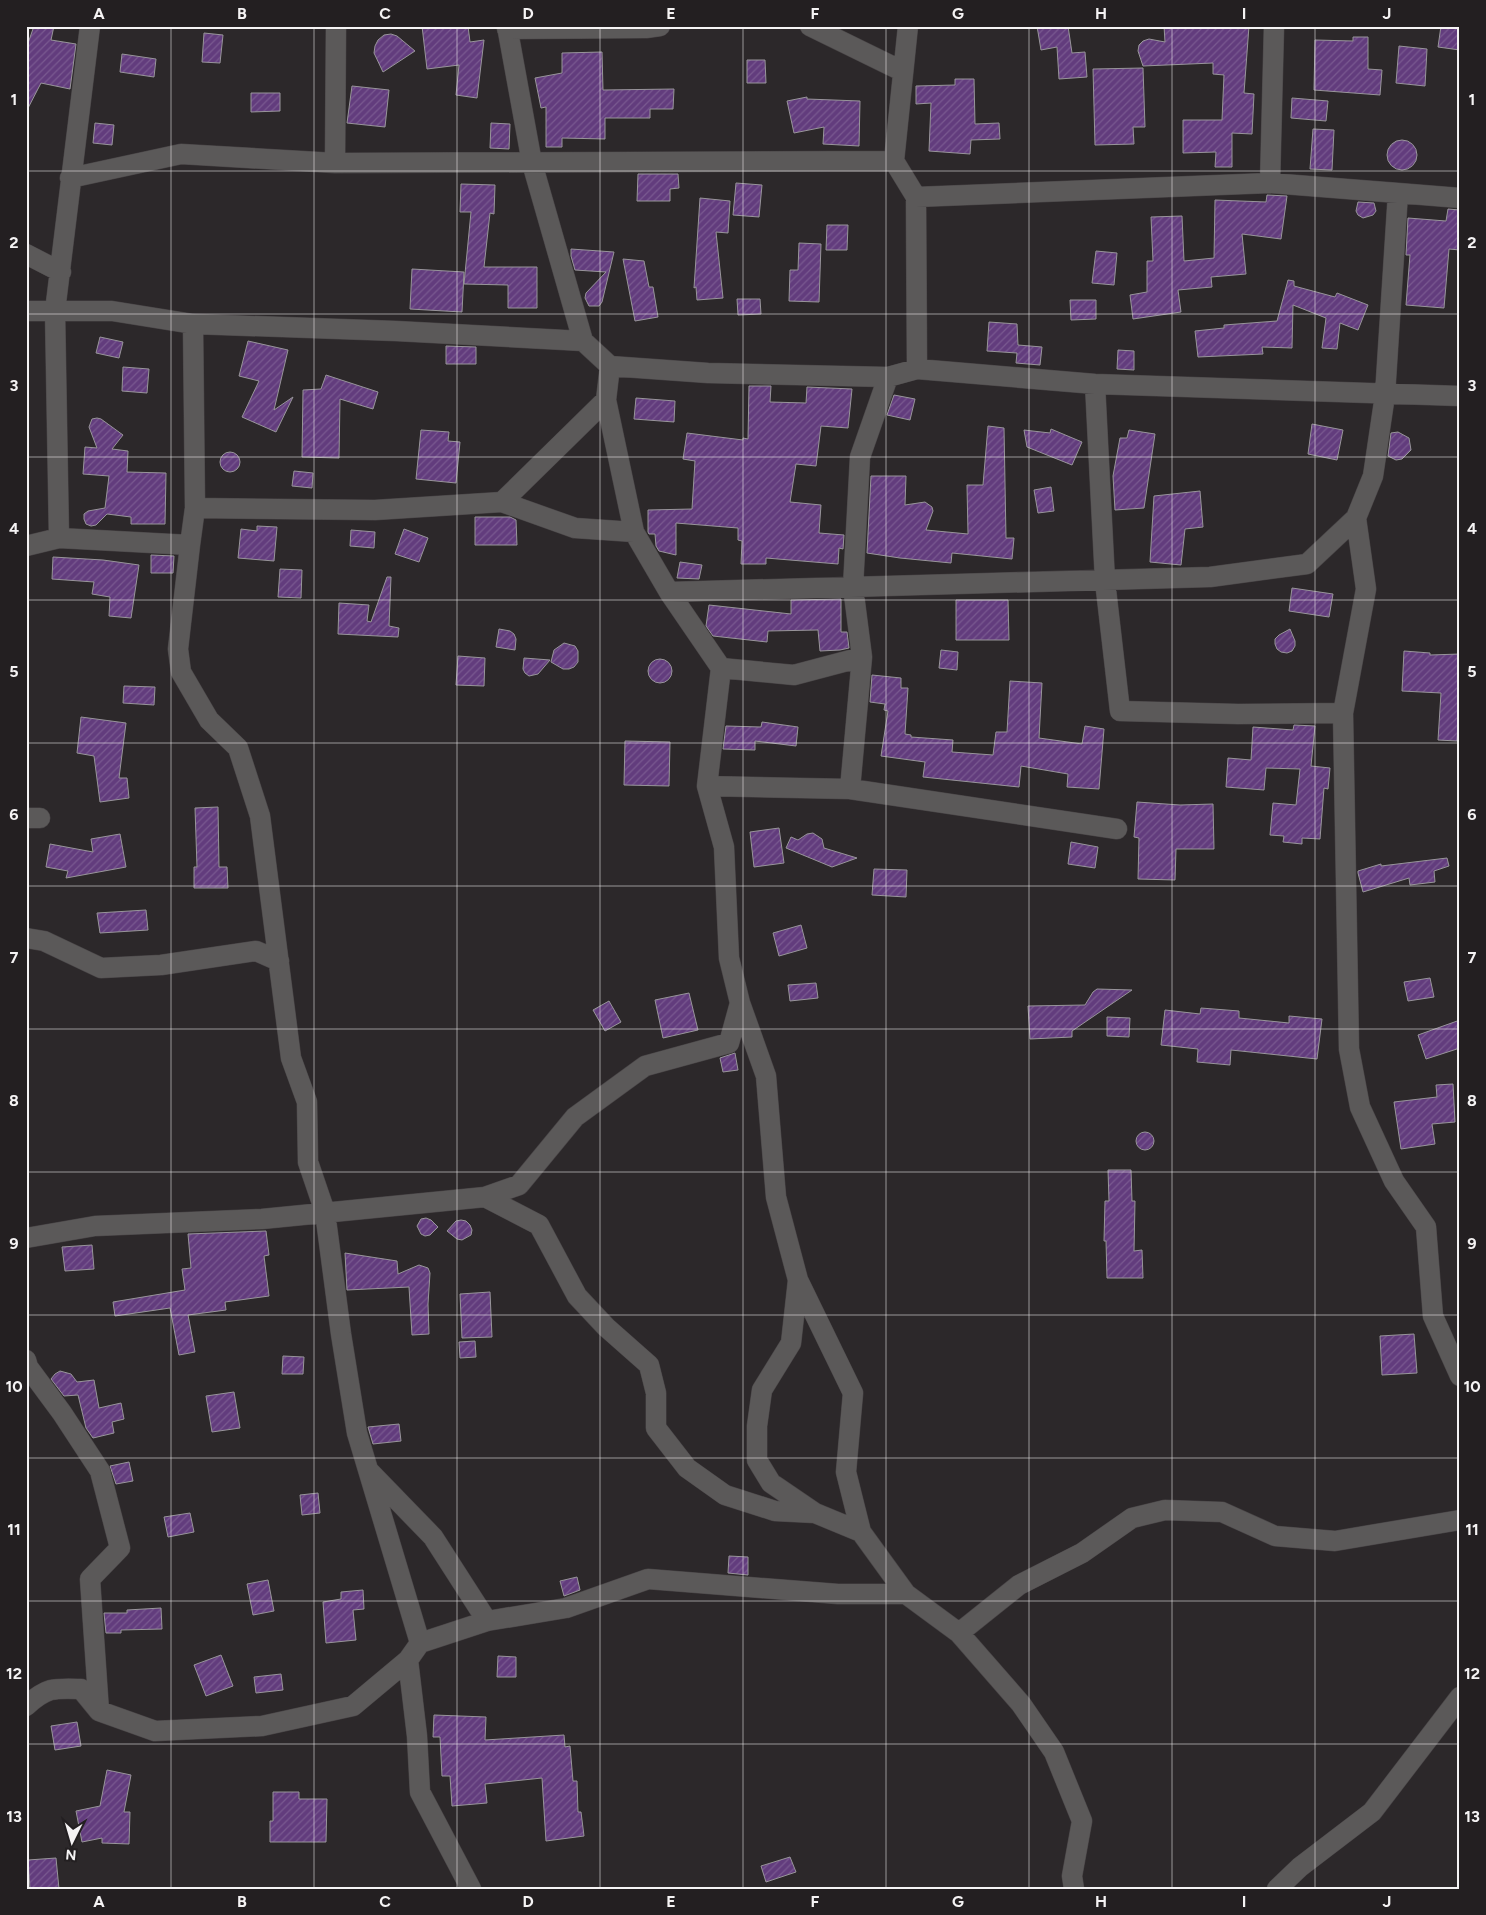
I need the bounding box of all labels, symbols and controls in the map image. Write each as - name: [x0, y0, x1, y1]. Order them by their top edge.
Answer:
- text: A: [93, 4, 105, 23]
- text: B: [237, 4, 247, 23]
- text: C: [379, 4, 391, 23]
- text: D: [522, 4, 534, 23]
- text: E: [666, 4, 676, 23]
- text: F: [811, 4, 820, 23]
- text: G: [952, 4, 964, 23]
- text: H: [1095, 4, 1107, 23]
- text: I: [1242, 4, 1246, 23]
- text: J: [1383, 4, 1391, 23]
- text: 1: [11, 90, 17, 109]
- text: 1: [1469, 90, 1475, 109]
- text: 2: [9, 233, 19, 252]
- text: 2: [1467, 233, 1477, 252]
- text: 3: [10, 376, 19, 395]
- text: 3: [1468, 376, 1477, 395]
- text: 4: [9, 519, 19, 538]
- text: 4: [1467, 519, 1477, 538]
- text: 5: [9, 662, 19, 681]
- text: 5: [1467, 662, 1477, 681]
- text: 6: [9, 805, 19, 824]
- text: 6: [1467, 805, 1477, 824]
- text: 7: [10, 948, 19, 967]
- text: 7: [1468, 948, 1477, 967]
- text: 8: [9, 1091, 19, 1110]
- text: 8: [1467, 1091, 1477, 1110]
- text: 9: [9, 1234, 19, 1253]
- text: 9: [1467, 1234, 1477, 1253]
- text: 10: [5, 1377, 23, 1396]
- text: 10: [1463, 1377, 1481, 1396]
- text: 11: [7, 1520, 21, 1539]
- text: 11: [1465, 1520, 1479, 1539]
- text: 12: [6, 1664, 22, 1683]
- text: 12: [1464, 1664, 1480, 1683]
- text: 13: [6, 1807, 22, 1826]
- text: 13: [1464, 1807, 1480, 1826]
- north arrow: [48, 1818, 98, 1868]
- text: N: [65, 1846, 77, 1863]
- text: A: [93, 1892, 105, 1911]
- text: B: [237, 1892, 247, 1911]
- text: C: [379, 1892, 391, 1911]
- text: D: [522, 1892, 534, 1911]
- text: E: [666, 1892, 676, 1911]
- text: F: [811, 1892, 820, 1911]
- text: G: [952, 1892, 964, 1911]
- text: H: [1095, 1892, 1107, 1911]
- text: I: [1242, 1892, 1246, 1911]
- text: J: [1383, 1892, 1391, 1911]

